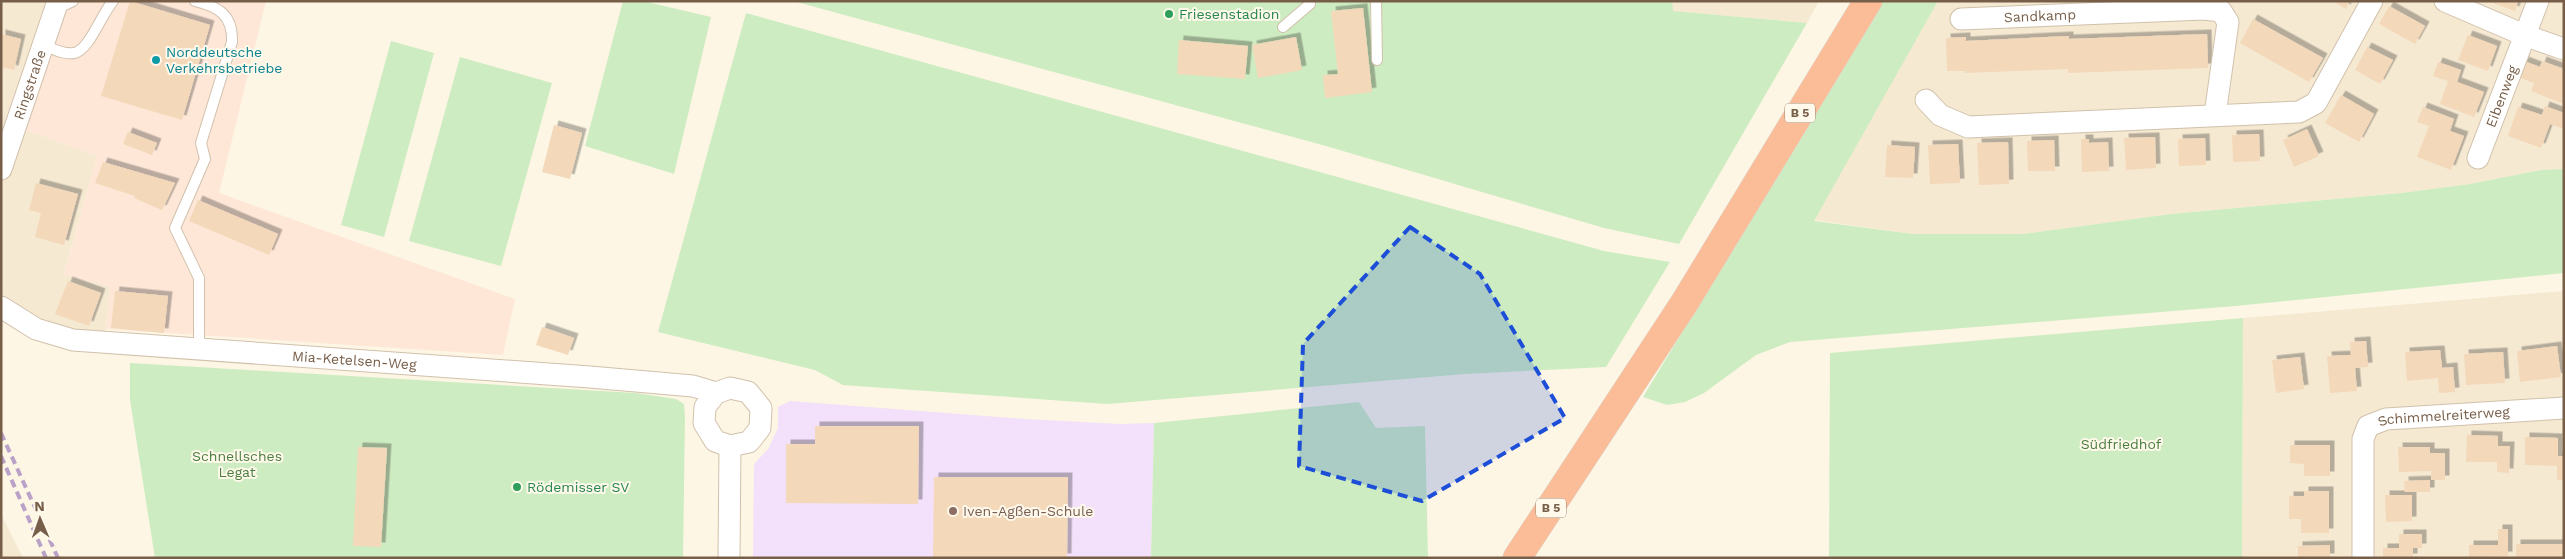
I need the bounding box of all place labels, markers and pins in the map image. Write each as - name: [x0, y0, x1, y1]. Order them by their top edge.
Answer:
- place label: Friesenstadion: [1179, 6, 1279, 22]
- marker: Friesenstadion: [1163, 8, 1175, 20]
- place label: Norddeutsche Verkehrsbetriebe: [166, 44, 282, 76]
- marker: Norddeutsche Verkehrsbetriebe: [150, 54, 162, 66]
- place label: Rödemisser SV: [527, 479, 629, 495]
- marker: Rödemisser SV: [511, 481, 523, 493]
- place label: Iven-Agßen-Schule: [963, 503, 1093, 519]
- marker: Iven-Agßen-Schule: [947, 505, 959, 517]

